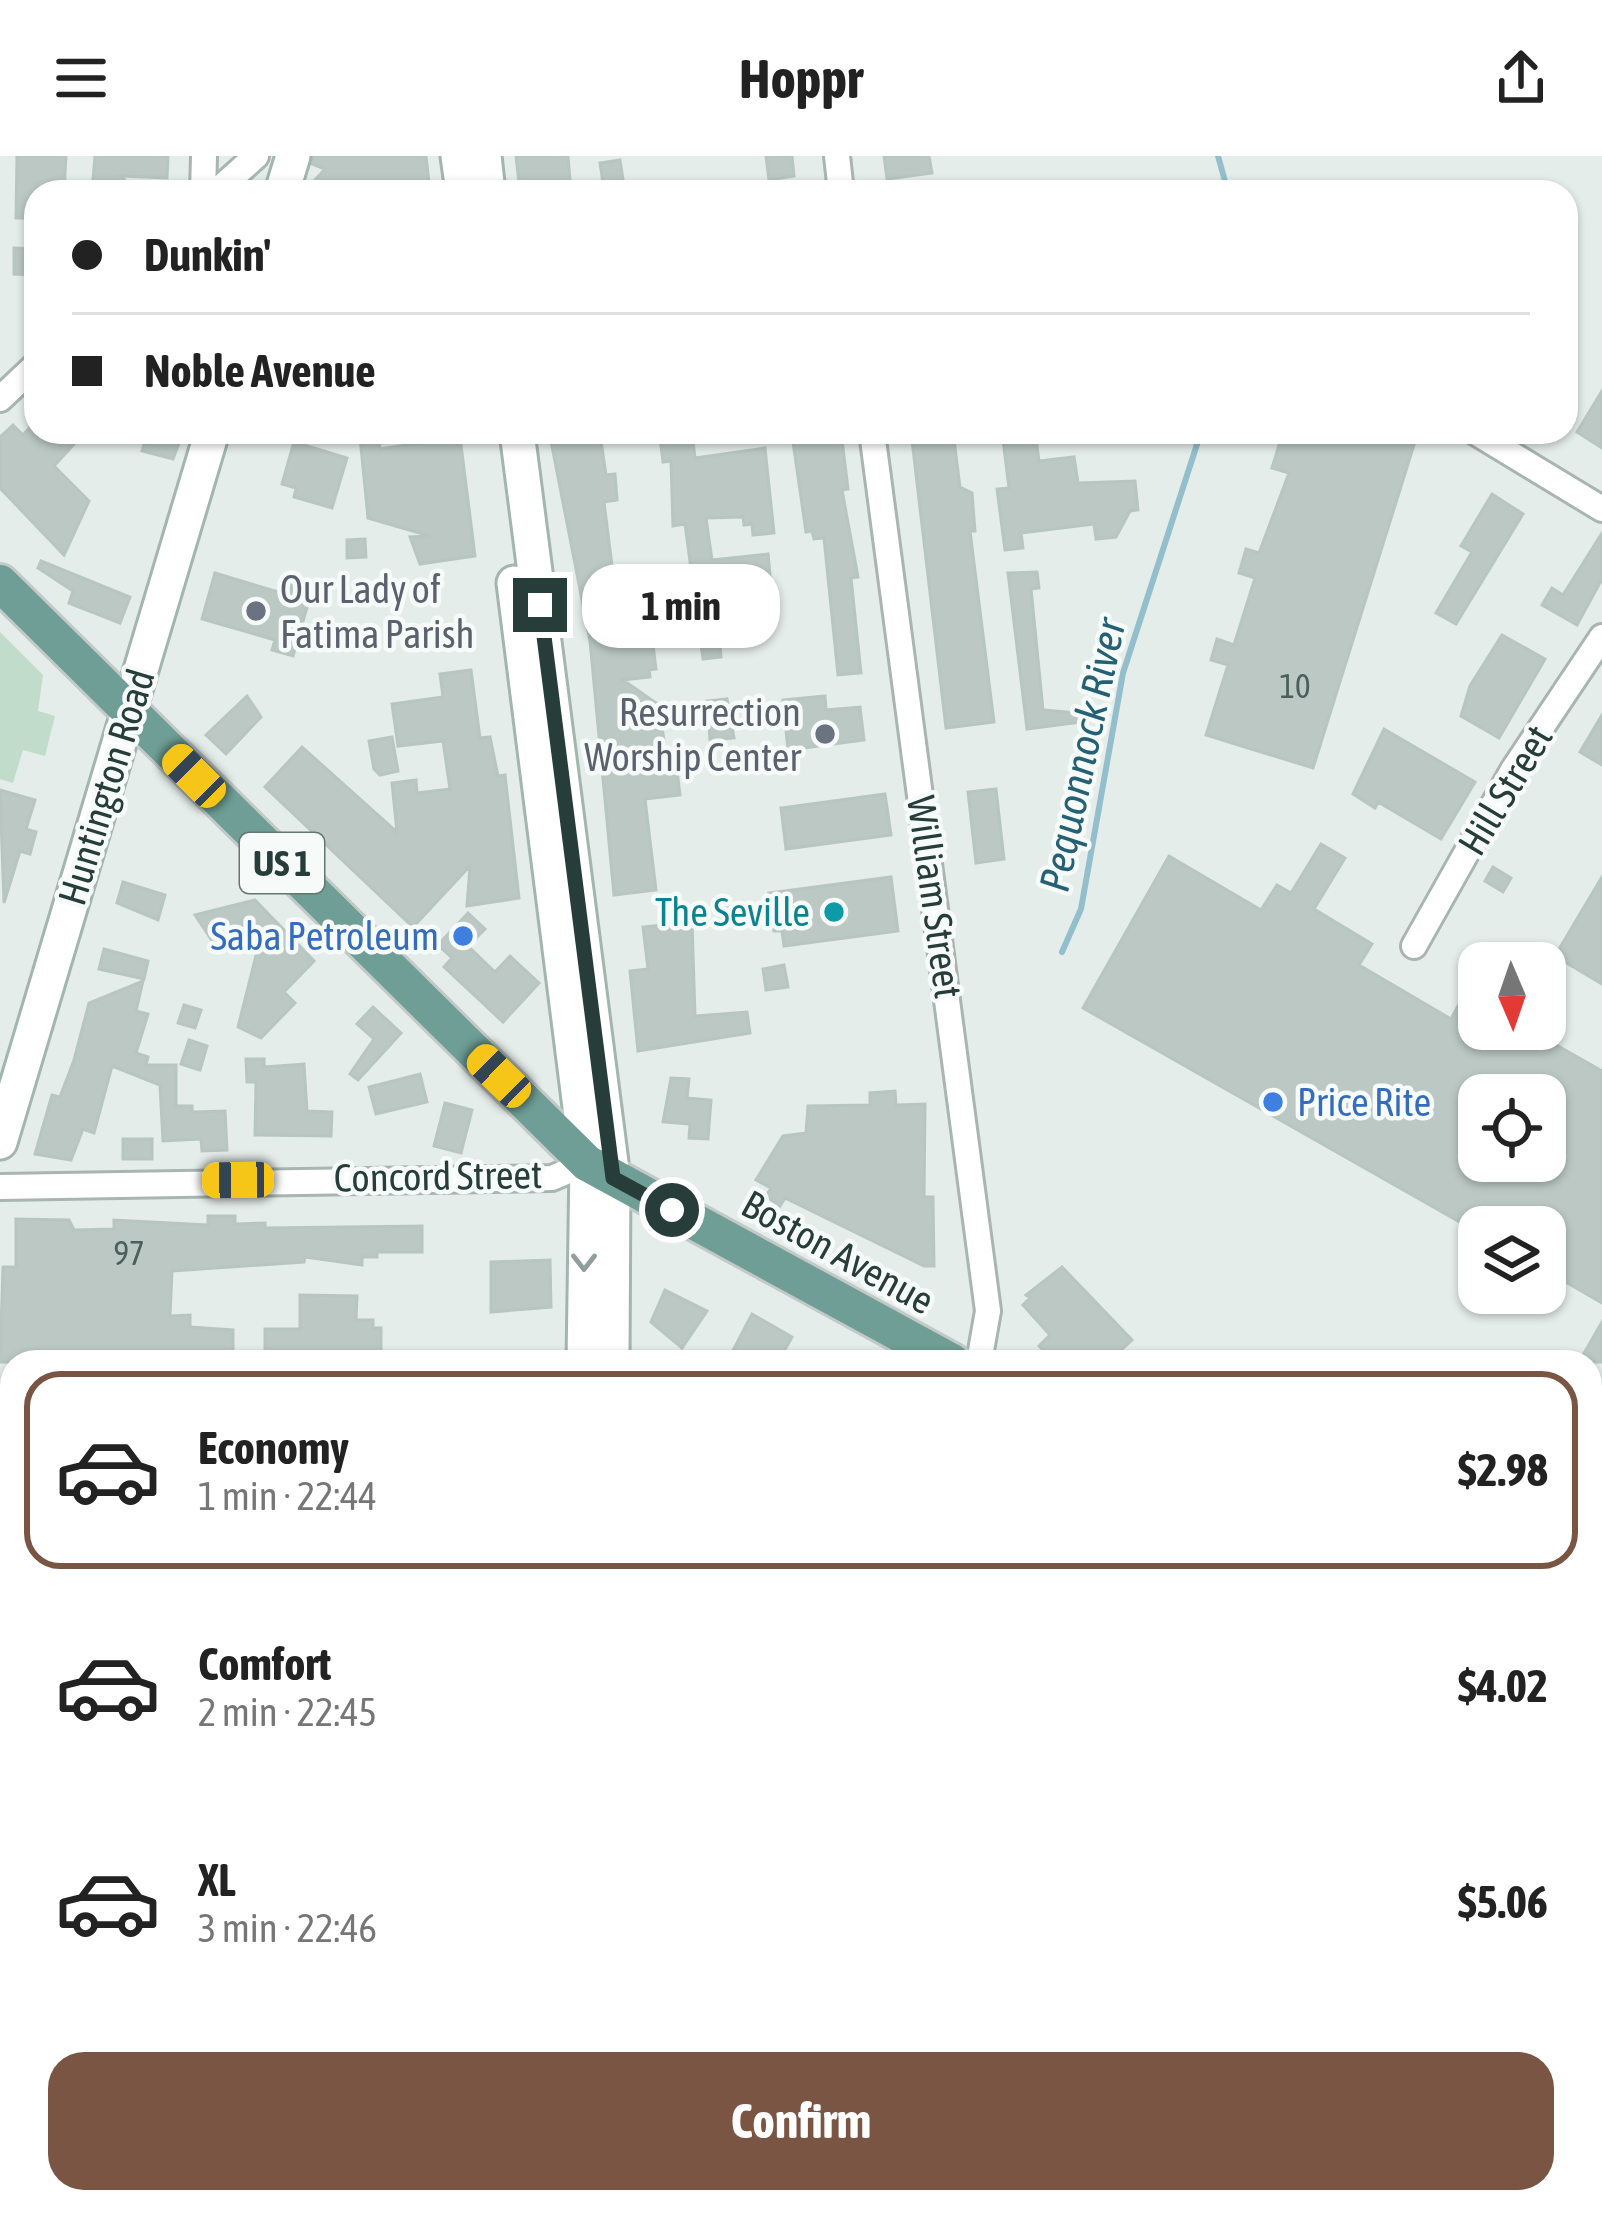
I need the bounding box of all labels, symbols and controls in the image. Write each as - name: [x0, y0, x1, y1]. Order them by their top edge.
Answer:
- icon: menu: [48, 45, 114, 111]
- icon: share: [1488, 45, 1554, 111]
- text: Hoppr: [739, 48, 863, 109]
- text: Dunkin': [144, 229, 271, 281]
- text: Noble Avenue: [144, 345, 376, 397]
- callout: 1 min: [582, 563, 780, 647]
- place label: Our Lady of Fatima Parish: [280, 567, 474, 656]
- route end: [513, 578, 567, 632]
- text: 1 min: [641, 584, 721, 628]
- marker: Our Lady of Fatima Parish: [243, 598, 269, 624]
- water label: Pequonnock River: [1030, 613, 1135, 896]
- street label: Huntington Road: [49, 664, 163, 910]
- house number: 10: [1279, 667, 1311, 705]
- place label: Resurrection Worship Center: [584, 690, 801, 779]
- street label: Hill Street: [1449, 717, 1561, 863]
- marker: Resurrection Worship Center: [812, 721, 838, 747]
- car: [156, 738, 232, 814]
- street label: William Street: [899, 793, 971, 1001]
- road number: US 1: [240, 833, 324, 893]
- place label: The Seville: [655, 890, 810, 934]
- marker: The Seville: [821, 899, 847, 925]
- place label: Saba Petroleum: [210, 914, 439, 958]
- marker: Saba Petroleum: [450, 923, 476, 949]
- north arrow: [1458, 942, 1566, 1050]
- map controls: [1458, 942, 1566, 1314]
- car: [461, 1038, 537, 1114]
- button: locate: [1458, 1074, 1566, 1182]
- place label: Price Rite: [1297, 1080, 1431, 1124]
- marker: Price Rite: [1260, 1089, 1286, 1115]
- street label: Concord Street: [333, 1152, 543, 1200]
- car: [202, 1161, 274, 1199]
- street label: Boston Avenue: [735, 1181, 941, 1323]
- route start: [645, 1183, 699, 1237]
- button: layers: [1458, 1206, 1566, 1314]
- house number: 97: [113, 1234, 145, 1272]
- one-way arrow: [570, 1253, 596, 1272]
- icon: car: [54, 1416, 162, 1524]
- text: Economy: [198, 1422, 349, 1474]
- text: $2.98: [1458, 1444, 1548, 1496]
- text: 1 min · 22:44: [198, 1474, 377, 1518]
- icon: car: [54, 1632, 162, 1740]
- text: Comfort: [198, 1638, 331, 1690]
- text: $4.02: [1458, 1660, 1548, 1712]
- text: 2 min · 22:45: [198, 1690, 377, 1734]
- icon: car: [54, 1848, 162, 1956]
- text: XL: [198, 1854, 236, 1906]
- text: $5.06: [1458, 1876, 1548, 1928]
- text: 3 min · 22:46: [198, 1906, 377, 1950]
- button: Confirm: [48, 2052, 1554, 2190]

